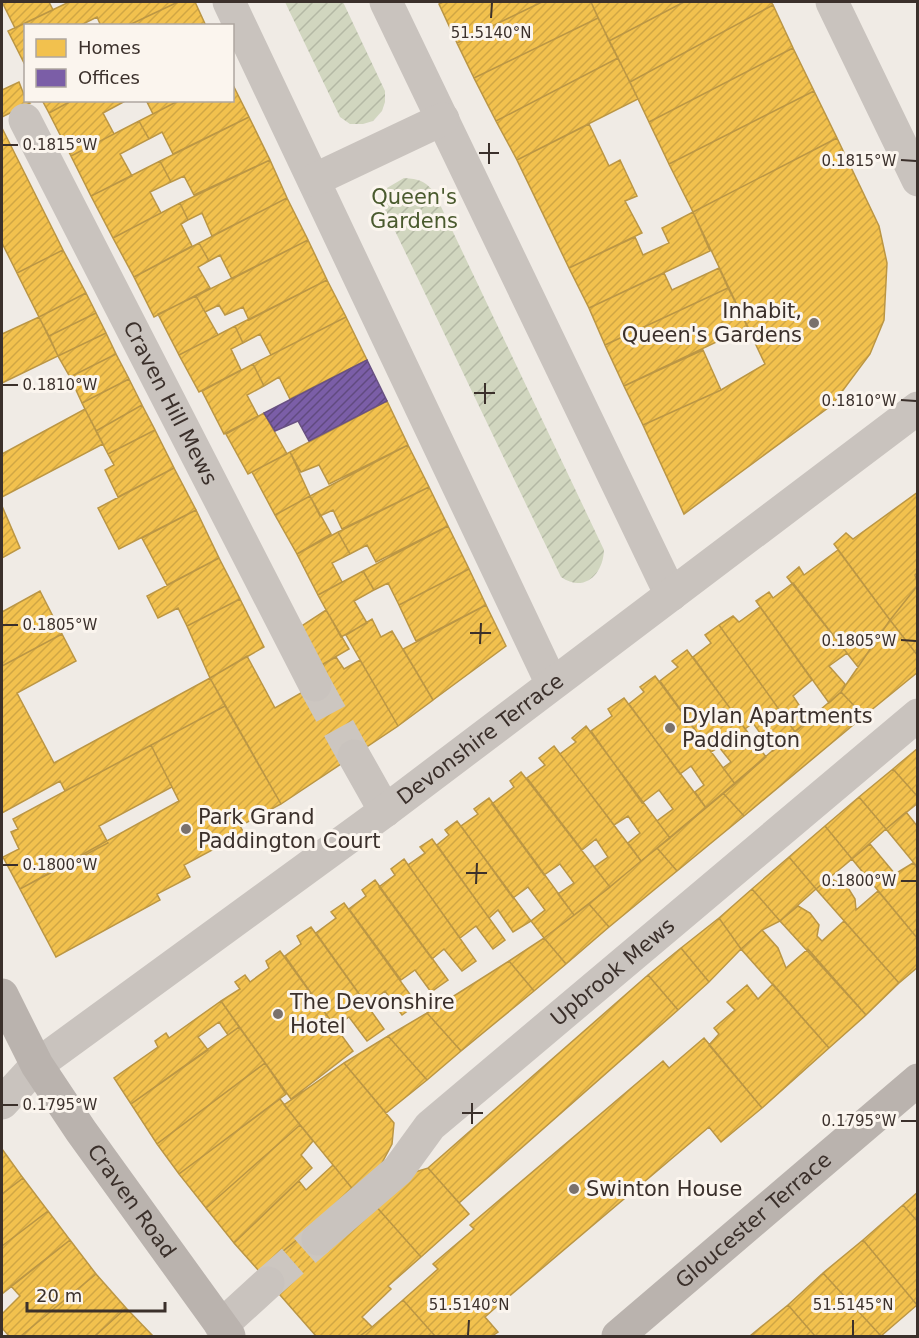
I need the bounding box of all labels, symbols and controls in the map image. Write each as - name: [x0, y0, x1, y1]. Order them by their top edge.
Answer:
- legend: [24, 24, 234, 102]
- text: 51.5140°N: [451, 24, 531, 42]
- text: Homes: [78, 37, 141, 58]
- text: Offices: [78, 67, 140, 88]
- text: 0.1815°W: [23, 136, 98, 154]
- text: 0.1815°W: [822, 152, 897, 170]
- park label: Queen's Gardens: [370, 185, 458, 233]
- place label: Inhabit, Queen's Gardens: [622, 299, 802, 347]
- marker: Inhabit, Queen's Gardens: [807, 316, 821, 330]
- street label: Craven Hill Mews: [118, 317, 222, 489]
- text: 0.1810°W: [23, 376, 98, 394]
- text: 0.1810°W: [822, 392, 897, 410]
- text: 0.1805°W: [23, 616, 98, 634]
- text: 0.1805°W: [822, 632, 897, 650]
- street label: Devonshire Terrace: [393, 668, 568, 809]
- place label: Dylan Apartments Paddington: [682, 704, 873, 752]
- marker: Dylan Apartments Paddington: [663, 721, 677, 735]
- place label: Park Grand Paddington Court: [198, 805, 380, 853]
- marker: Park Grand Paddington Court: [179, 822, 193, 836]
- text: 0.1800°W: [23, 856, 98, 874]
- text: 0.1800°W: [822, 872, 897, 890]
- street label: Upbrook Mews: [546, 913, 679, 1031]
- place label: The Devonshire Hotel: [289, 990, 455, 1038]
- marker: The Devonshire Hotel: [271, 1007, 285, 1021]
- text: 0.1795°W: [23, 1096, 98, 1114]
- text: 0.1795°W: [822, 1112, 897, 1130]
- street label: Craven Road: [83, 1140, 181, 1263]
- street label: Gloucester Terrace: [671, 1148, 836, 1293]
- place label: Swinton House: [586, 1177, 743, 1201]
- marker: Swinton House: [567, 1182, 581, 1196]
- scale bar: [27, 1275, 165, 1313]
- text: 20 m: [36, 1285, 82, 1306]
- text: 51.5140°N: [429, 1296, 509, 1314]
- text: 51.5145°N: [813, 1296, 893, 1314]

